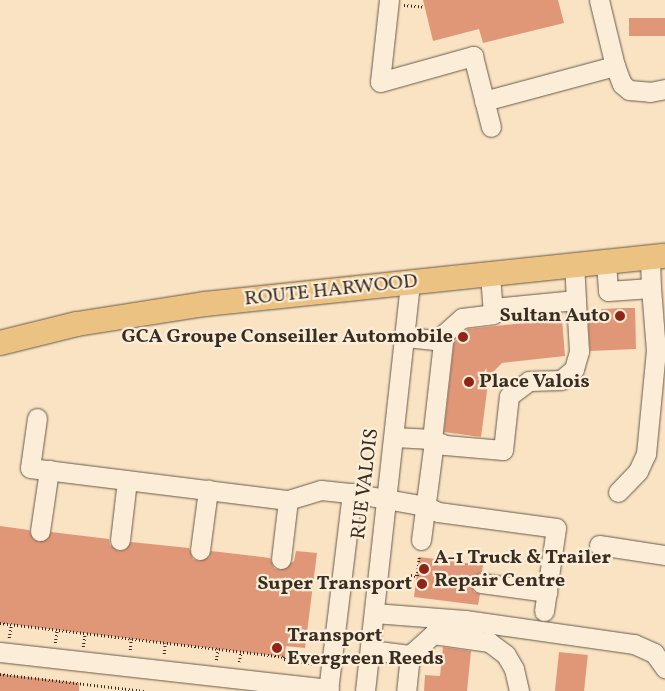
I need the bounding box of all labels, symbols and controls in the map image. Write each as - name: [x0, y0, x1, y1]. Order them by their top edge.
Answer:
- street label: ROUTE HARWOOD: [243, 270, 419, 312]
- place label: Sultan Auto: [500, 304, 610, 328]
- marker: Sultan Auto: [614, 310, 626, 322]
- place label: GCA Groupe Conseiller Automobile: [121, 325, 453, 349]
- marker: GCA Groupe Conseiller Automobile: [457, 331, 469, 343]
- place label: Place Valois: [479, 370, 590, 394]
- marker: Place Valois: [463, 376, 475, 388]
- street label: RUE VALOIS: [347, 427, 385, 541]
- place label: A-1 Truck & Trailer Repair Centre: [434, 546, 611, 593]
- marker: A-1 Truck & Trailer Repair Centre: [418, 563, 430, 575]
- place label: Super Transport: [257, 572, 412, 596]
- marker: Super Transport: [416, 578, 428, 590]
- place label: Transport Evergreen Reeds: [287, 624, 444, 671]
- marker: Transport Evergreen Reeds: [271, 642, 283, 654]

